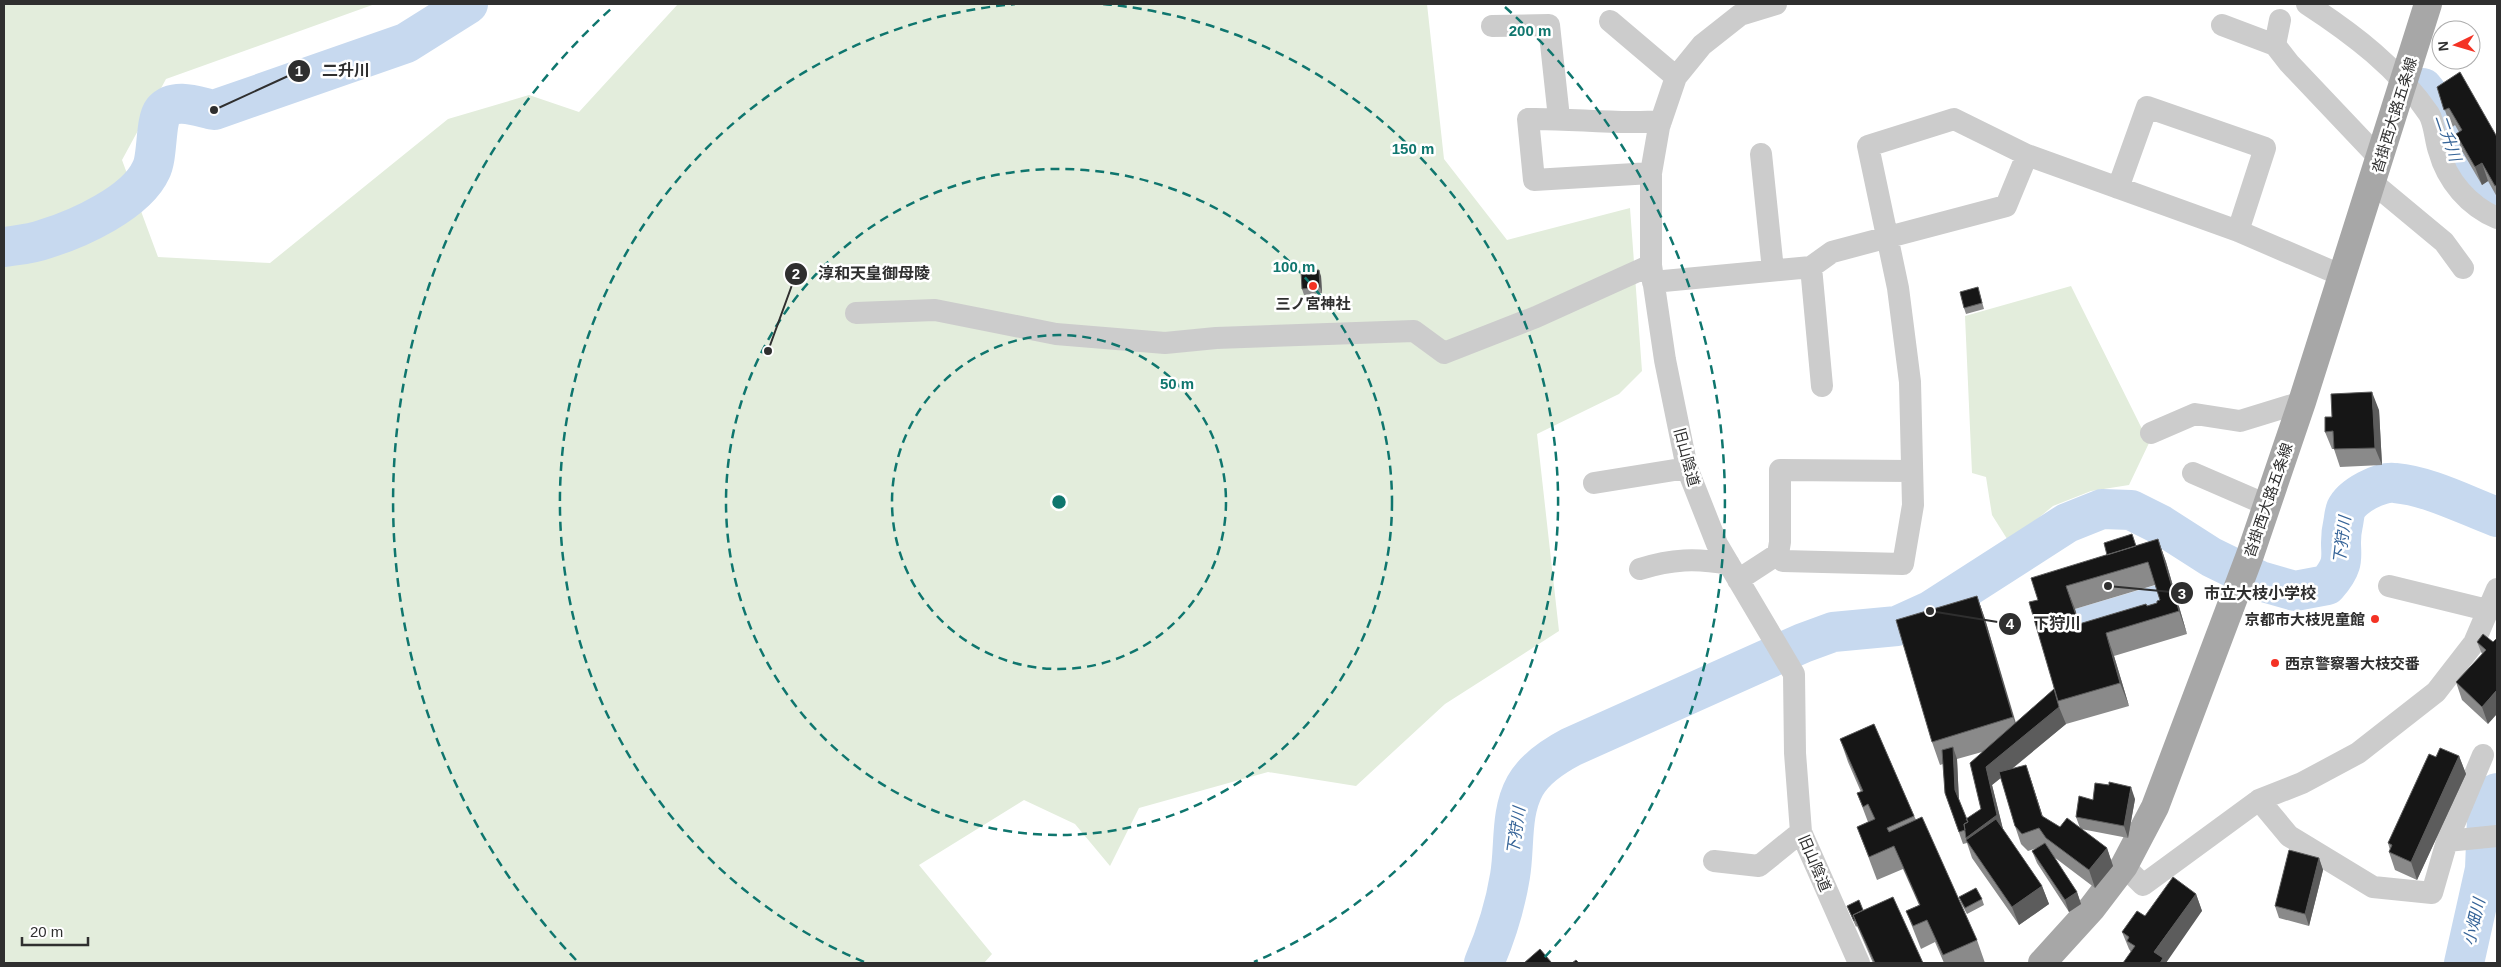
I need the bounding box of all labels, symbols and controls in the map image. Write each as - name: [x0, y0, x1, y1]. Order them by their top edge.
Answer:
- north arrow: [2431, 20, 2481, 70]
- text: 200 m: [1509, 22, 1551, 39]
- text: N: [2435, 40, 2451, 52]
- callout: 二升川: [287, 55, 380, 86]
- street label: 沓掛西大路五条線: [2368, 55, 2420, 175]
- text: 1: [295, 62, 303, 79]
- text: 二升川: [322, 62, 370, 79]
- water label: 二升川: [2432, 113, 2464, 165]
- text: 150 m: [1392, 140, 1434, 157]
- callout: 淳和天皇御母陵: [783, 258, 940, 289]
- text: 100 m: [1273, 258, 1315, 275]
- text: 淳和天皇御母陵: [818, 264, 930, 282]
- text: 2: [792, 265, 800, 282]
- marker: 三ノ宮神社: [1307, 280, 1319, 292]
- place label: 三ノ宮神社: [1275, 295, 1351, 312]
- text: 50 m: [1160, 375, 1194, 392]
- street label: 旧山陰道: [1671, 426, 1703, 488]
- street label: 沓掛西大路五条線: [2240, 440, 2296, 560]
- centre of rings: [1050, 493, 1068, 511]
- water label: 下狩川: [2331, 513, 2354, 565]
- callout: 市立大枝小学校: [2169, 578, 2326, 609]
- text: 3: [2178, 585, 2186, 602]
- text: 市立大枝小学校: [2204, 585, 2316, 602]
- callout: 下狩川: [1998, 608, 2091, 639]
- place label: 京都市大枝児童館: [2245, 611, 2365, 628]
- marker: 京都市大枝児童館: [2369, 613, 2381, 625]
- text: 4: [2006, 615, 2015, 632]
- text: 下狩川: [2033, 615, 2081, 632]
- place label: 西京警察署大枝交番: [2285, 655, 2420, 672]
- marker: 西京警察署大枝交番: [2269, 657, 2281, 669]
- water label: 下狩川: [1504, 804, 1528, 856]
- street label: 旧山陰道: [1795, 832, 1835, 894]
- water label: 小畑川: [2460, 895, 2488, 947]
- scale bar: [22, 914, 89, 946]
- text: 20 m: [30, 923, 63, 940]

